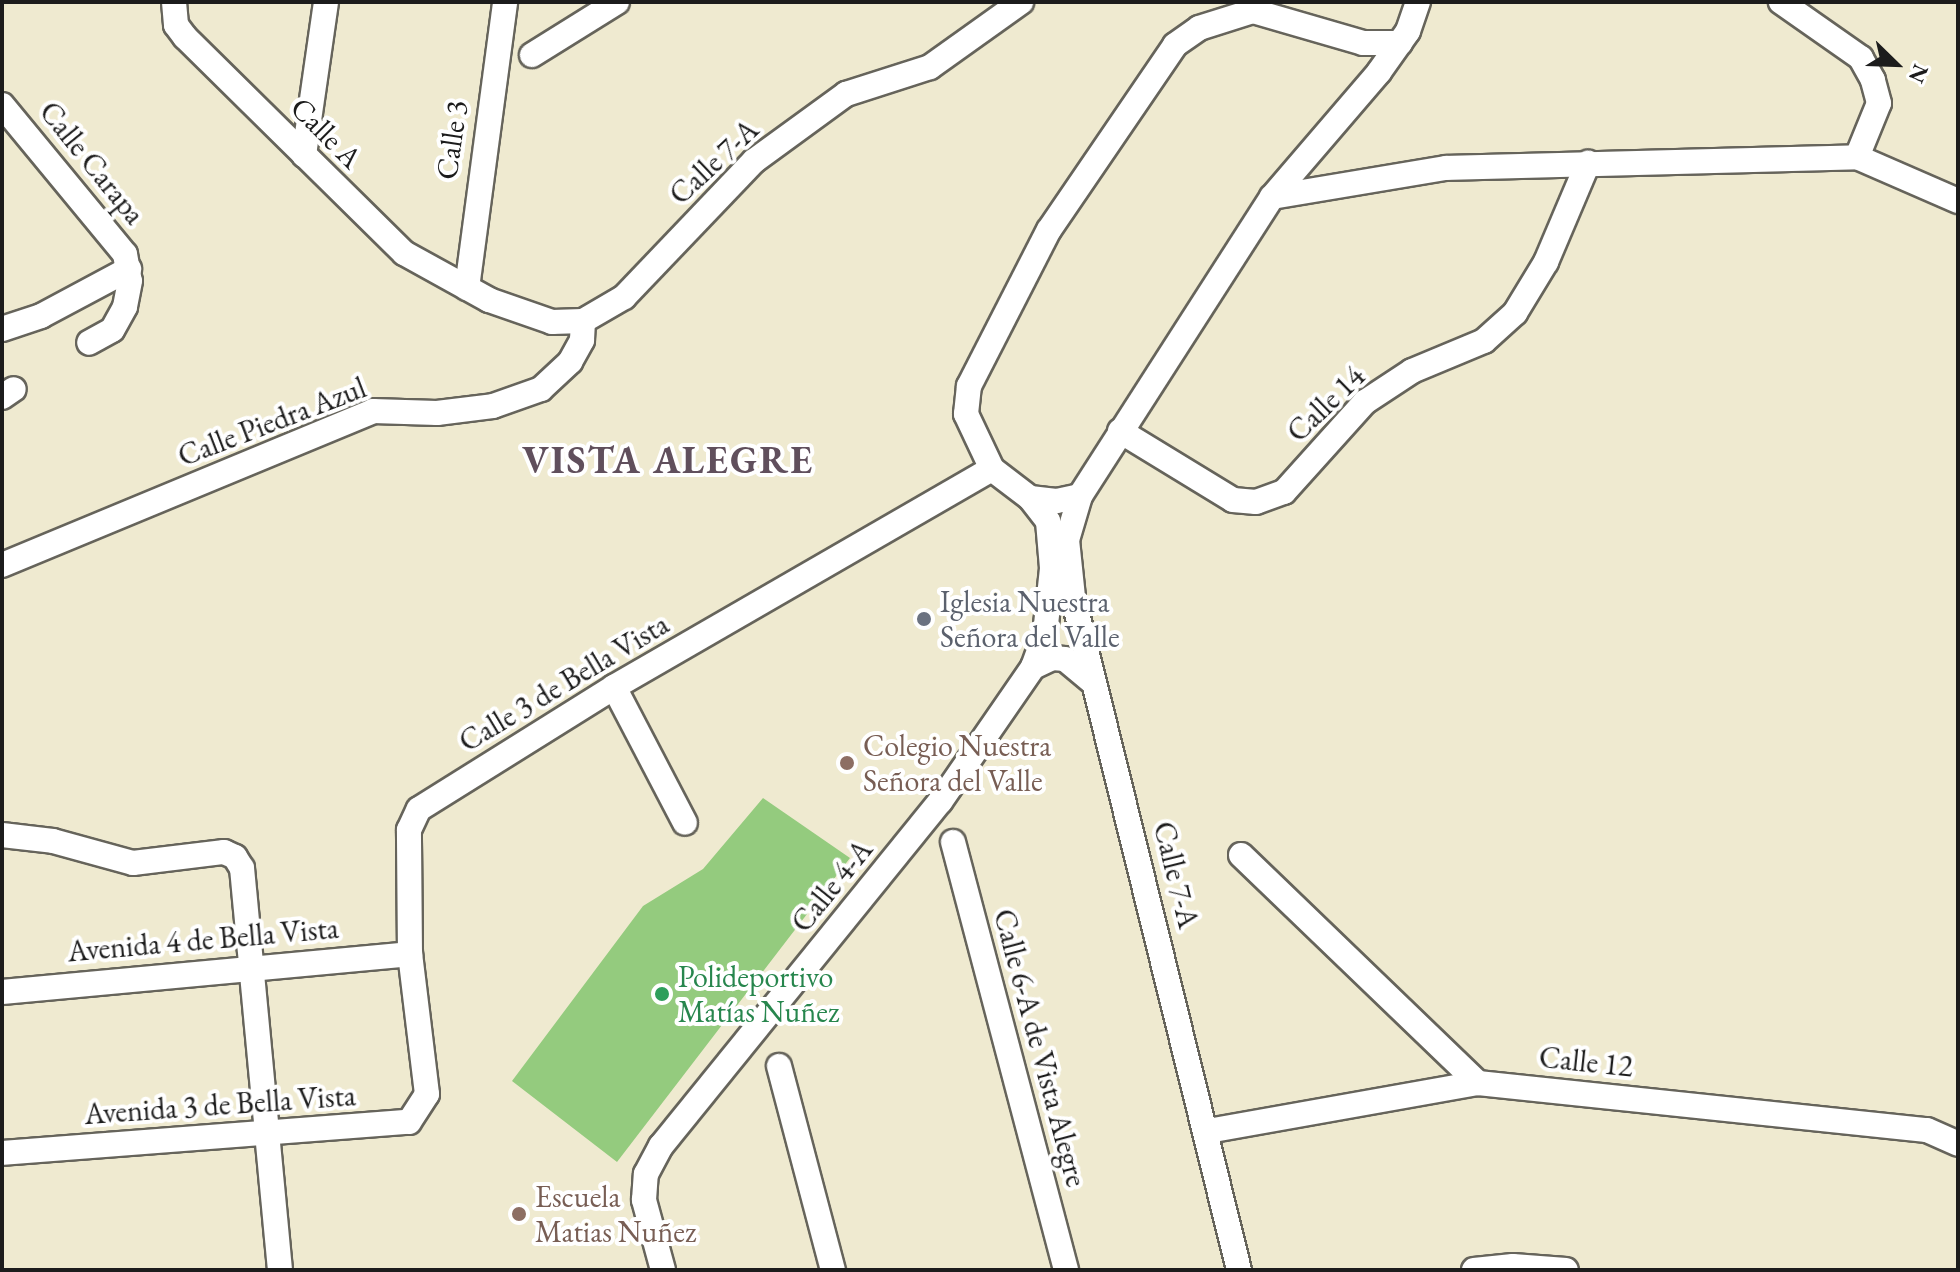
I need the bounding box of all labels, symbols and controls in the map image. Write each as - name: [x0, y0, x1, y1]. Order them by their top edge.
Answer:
- north arrow: [1856, 24, 1936, 104]
- text: N: [1902, 60, 1935, 87]
- street label: Calle A: [283, 90, 369, 176]
- street label: Calle Carapa: [32, 94, 152, 232]
- street label: Calle 3: [429, 98, 475, 182]
- street label: Calle 7-A: [662, 112, 766, 212]
- street label: Calle 14: [1280, 358, 1372, 450]
- street label: Calle Piedra Azul: [173, 370, 371, 474]
- district label: VISTA ALEGRE: [522, 437, 814, 483]
- place label: Iglesia Nuestra Señora del Valle: [940, 584, 1120, 654]
- street label: Calle 3 de Bella Vista: [453, 606, 675, 760]
- marker: Iglesia Nuestra Señora del Valle: [915, 610, 933, 628]
- place label: Colegio Nuestra Señora del Valle: [863, 728, 1051, 798]
- marker: Colegio Nuestra Señora del Valle: [838, 754, 856, 772]
- street label: Calle 7-A: [1145, 818, 1207, 932]
- street label: Calle 4-A: [784, 832, 880, 940]
- street label: Calle 6-A de Vista Alegre: [986, 905, 1094, 1191]
- street label: Avenida 4 de Bella Vista: [66, 910, 340, 970]
- place label: Polideportivo Matías Nuñez: [678, 959, 839, 1030]
- marker: Polideportivo Matías Nuñez: [653, 985, 671, 1003]
- street label: Calle 12: [1537, 1039, 1635, 1085]
- street label: Avenida 3 de Bella Vista: [83, 1078, 357, 1132]
- place label: Escuela Matias Nuñez: [535, 1179, 696, 1250]
- marker: Escuela Matias Nuñez: [510, 1205, 528, 1223]

